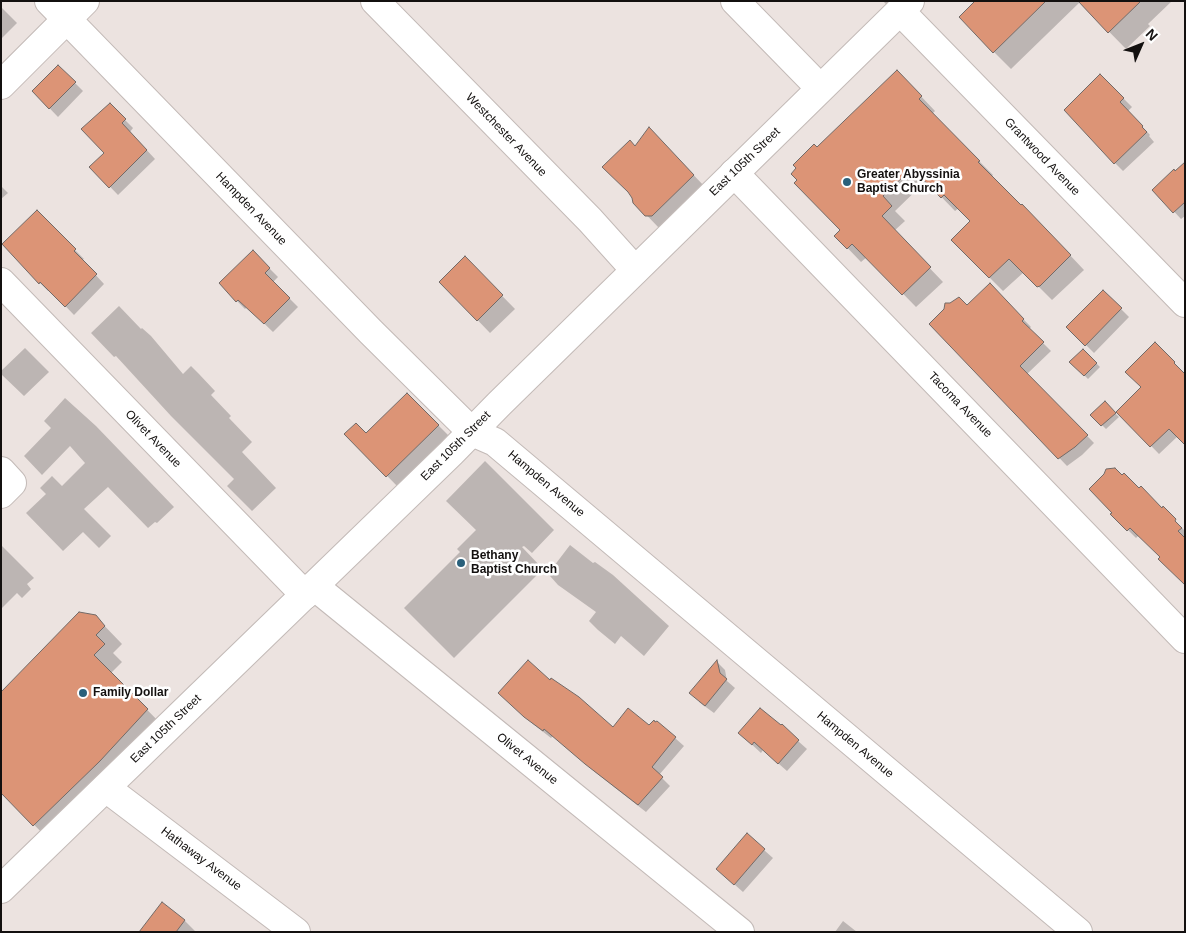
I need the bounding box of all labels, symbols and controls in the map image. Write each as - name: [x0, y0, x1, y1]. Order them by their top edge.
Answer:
- north arrow: [1116, 20, 1166, 70]
- text: N: [1143, 25, 1161, 44]
- street label: Westchester Avenue: [463, 90, 549, 180]
- street label: Grantwood Avenue: [1001, 115, 1083, 199]
- street label: East 105th Street: [707, 125, 783, 199]
- place label: Greater Abyssinia Baptist Church: [857, 168, 960, 196]
- street label: Hampden Avenue: [213, 170, 289, 248]
- marker: Greater Abyssinia Baptist Church: [841, 176, 853, 188]
- street label: Tacoma Avenue: [925, 369, 995, 441]
- street label: Olivet Avenue: [122, 407, 184, 471]
- street label: East 105th Street: [418, 408, 494, 484]
- street label: Hampden Avenue: [505, 448, 587, 520]
- place label: Bethany Baptist Church: [471, 549, 557, 577]
- marker: Bethany Baptist Church: [455, 557, 467, 569]
- place label: Family Dollar: [93, 686, 168, 700]
- marker: Family Dollar: [77, 687, 89, 699]
- street label: East 105th Street: [128, 692, 204, 766]
- street label: Hampden Avenue: [814, 709, 896, 781]
- street label: Olivet Avenue: [494, 730, 560, 788]
- street label: Hathaway Avenue: [158, 824, 244, 894]

